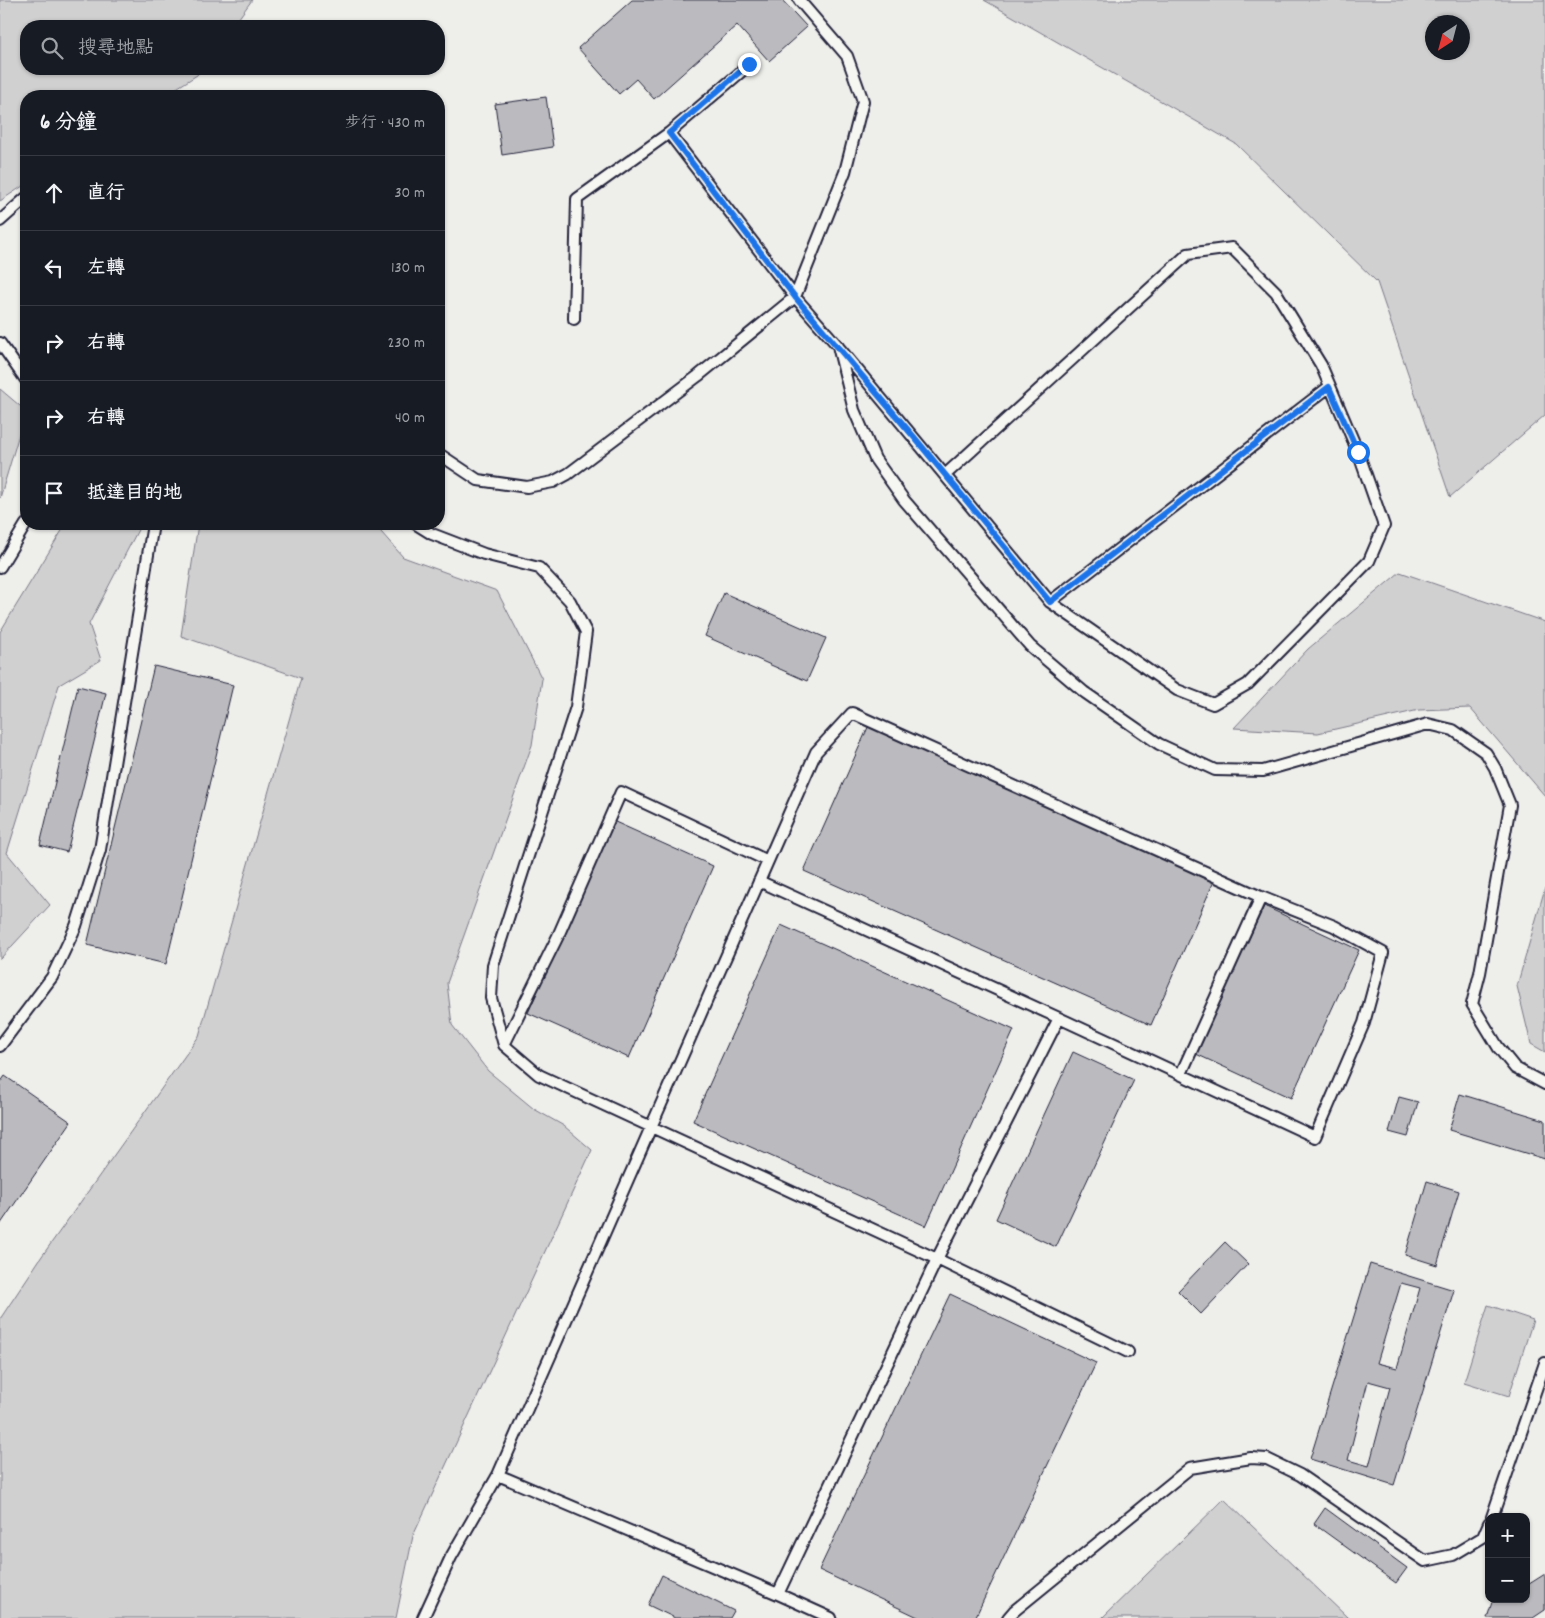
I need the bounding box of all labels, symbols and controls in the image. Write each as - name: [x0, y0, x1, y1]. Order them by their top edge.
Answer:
- north arrow: [1425, 15, 1470, 60]
- search box: [20, 20, 445, 75]
- icon: search: [38, 34, 66, 62]
- text: 搜尋地點: [78, 36, 154, 63]
- route end: [738, 53, 761, 76]
- text: 6 分鐘: [40, 109, 97, 139]
- text: 步行 · 430 m: [345, 112, 425, 135]
- icon: ahead: [40, 179, 68, 207]
- text: 直行: [87, 181, 125, 208]
- text: 30 m: [395, 182, 425, 205]
- icon: left: [40, 254, 68, 282]
- text: 左轉: [87, 256, 125, 283]
- text: 130 m: [391, 257, 425, 280]
- icon: right: [40, 329, 68, 357]
- text: 右轉: [87, 331, 125, 358]
- text: 230 m: [388, 332, 425, 355]
- icon: right: [40, 404, 68, 432]
- text: 右轉: [87, 406, 125, 433]
- text: 40 m: [395, 407, 425, 430]
- route start: [1347, 441, 1370, 464]
- icon: arrive: [40, 479, 68, 507]
- text: 抵達目的地: [87, 481, 182, 508]
- map controls: [1485, 1513, 1530, 1603]
- button: +: [1485, 1513, 1530, 1558]
- button: −: [1485, 1558, 1530, 1603]

